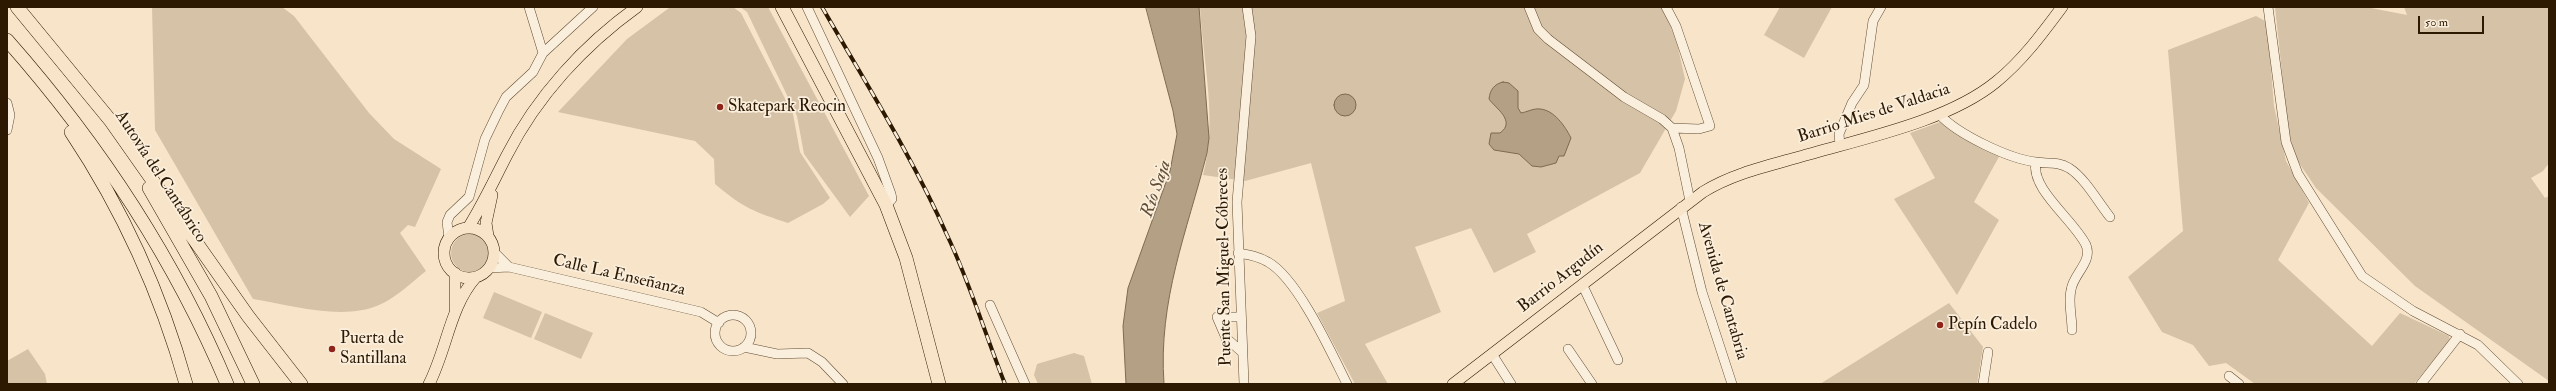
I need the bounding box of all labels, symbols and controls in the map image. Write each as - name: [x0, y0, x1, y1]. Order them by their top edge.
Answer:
- scale bar: [2420, 8, 2486, 34]
- text: 50 m: [2425, 15, 2448, 30]
- street label: Barrio Mies de Valdacia: [1795, 80, 1953, 148]
- place label: Skatepark Reocin: [728, 97, 846, 117]
- marker: Skatepark Reocin: [715, 102, 725, 112]
- street label: Autovía del Cantábrico: [110, 107, 210, 247]
- water label: Río Saja: [1137, 158, 1177, 220]
- street label: Puente San Miguel-Cóbreces: [1213, 168, 1237, 366]
- street label: Avenida de Cantabria: [1693, 220, 1751, 362]
- street label: Barrio Argudín: [1514, 238, 1608, 318]
- street label: Calle La Enseñanza: [551, 251, 687, 301]
- place label: Pepín Cadelo: [1948, 315, 2037, 335]
- marker: Pepín Cadelo: [1935, 320, 1945, 330]
- place label: Puerta de Santillana: [340, 329, 407, 369]
- marker: Puerta de Santillana: [327, 344, 337, 354]

